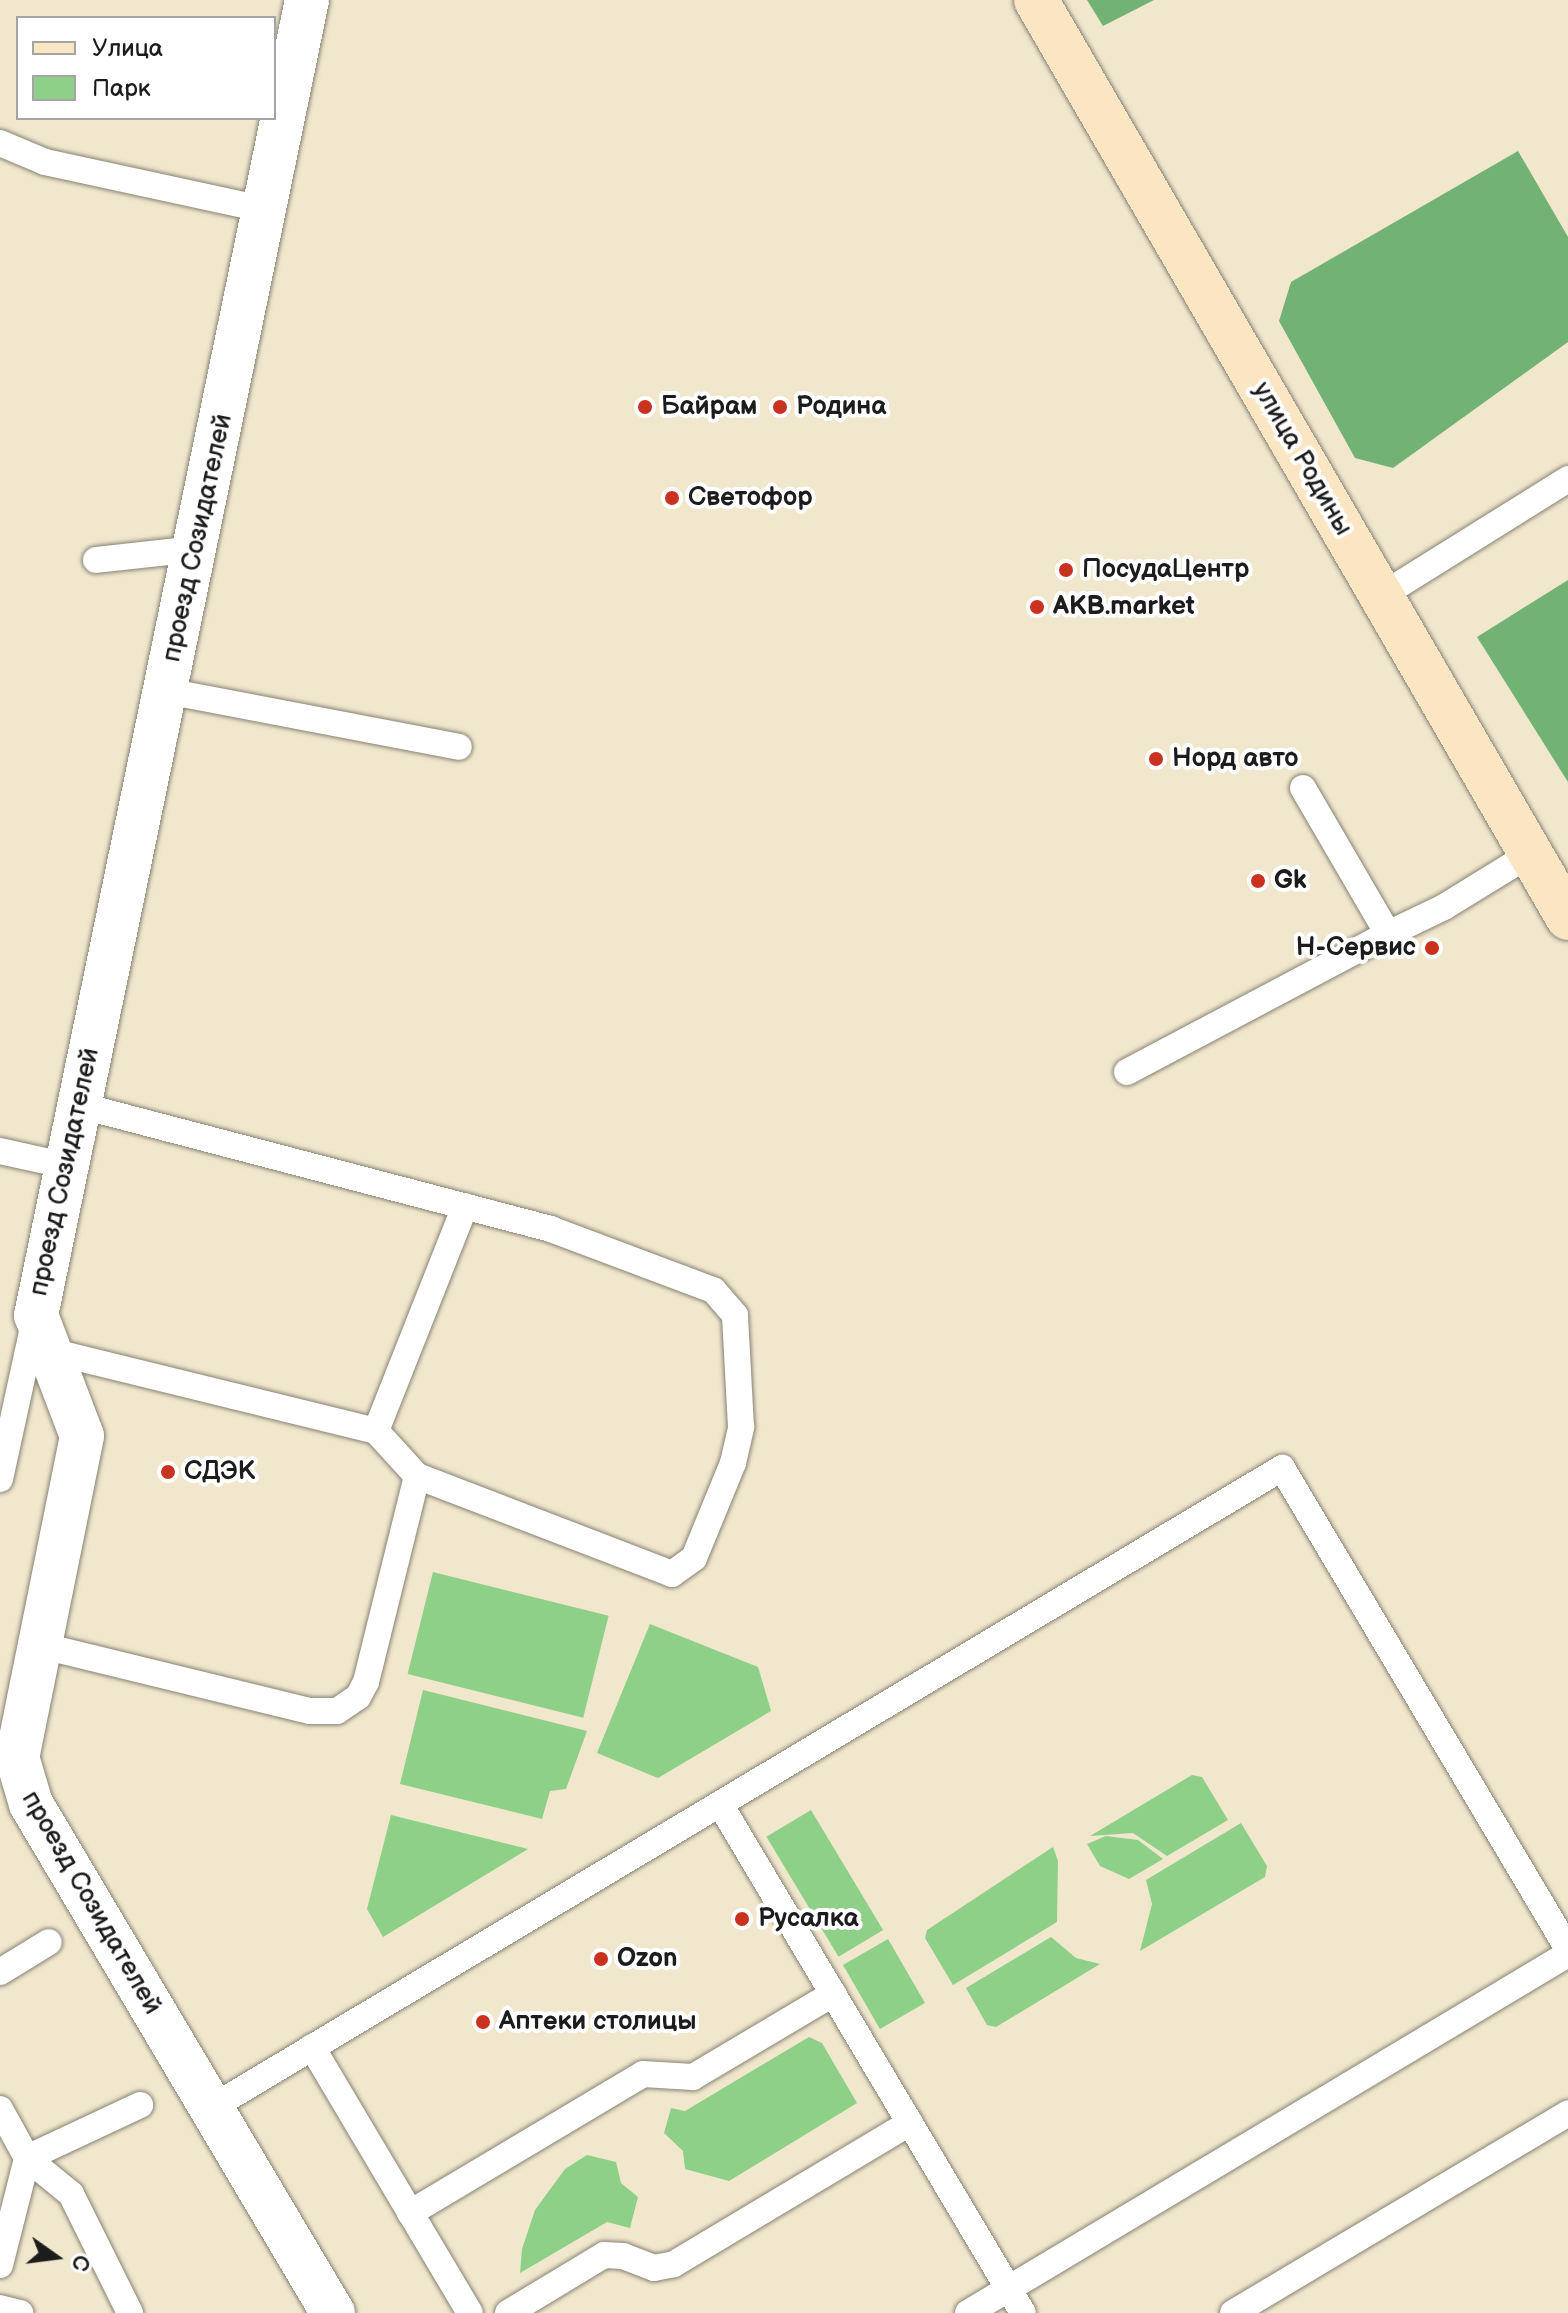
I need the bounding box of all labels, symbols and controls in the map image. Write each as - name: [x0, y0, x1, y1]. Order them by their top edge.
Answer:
- legend: [16, 16, 276, 120]
- text: Улица: [92, 34, 163, 63]
- text: Парк: [92, 74, 150, 103]
- street label: улица Родины: [1245, 377, 1359, 541]
- place label: Байрам: [661, 391, 757, 423]
- place label: Родина: [796, 391, 886, 423]
- marker: Байрам: [636, 398, 654, 416]
- marker: Родина: [771, 398, 789, 416]
- street label: проезд Созидателей: [156, 411, 240, 665]
- place label: Светофор: [688, 482, 813, 514]
- marker: Светофор: [663, 489, 681, 507]
- place label: ПосудаЦентр: [1082, 554, 1249, 586]
- marker: ПосудаЦентр: [1057, 561, 1075, 579]
- place label: AKB.market: [1053, 591, 1195, 623]
- marker: AKB.market: [1028, 598, 1046, 616]
- place label: Норд авто: [1172, 743, 1299, 775]
- marker: Норд авто: [1147, 750, 1165, 768]
- place label: Gk: [1274, 865, 1307, 897]
- marker: Gk: [1249, 872, 1267, 890]
- place label: Н-Сервис: [1296, 932, 1416, 964]
- marker: Н-Сервис: [1423, 939, 1441, 957]
- street label: проезд Созидателей: [23, 1045, 107, 1299]
- place label: СДЭК: [184, 1456, 255, 1488]
- marker: СДЭК: [159, 1463, 177, 1481]
- street label: проезд Созидателей: [14, 1786, 168, 2020]
- place label: Русалка: [758, 1903, 859, 1935]
- marker: Русалка: [733, 1910, 751, 1928]
- place label: Ozon: [617, 1943, 678, 1975]
- marker: Ozon: [592, 1950, 610, 1968]
- place label: Аптеки столицы: [499, 2006, 697, 2038]
- marker: Аптеки столицы: [474, 2013, 492, 2031]
- north arrow: [16, 2217, 96, 2297]
- text: С: [65, 2252, 95, 2274]

